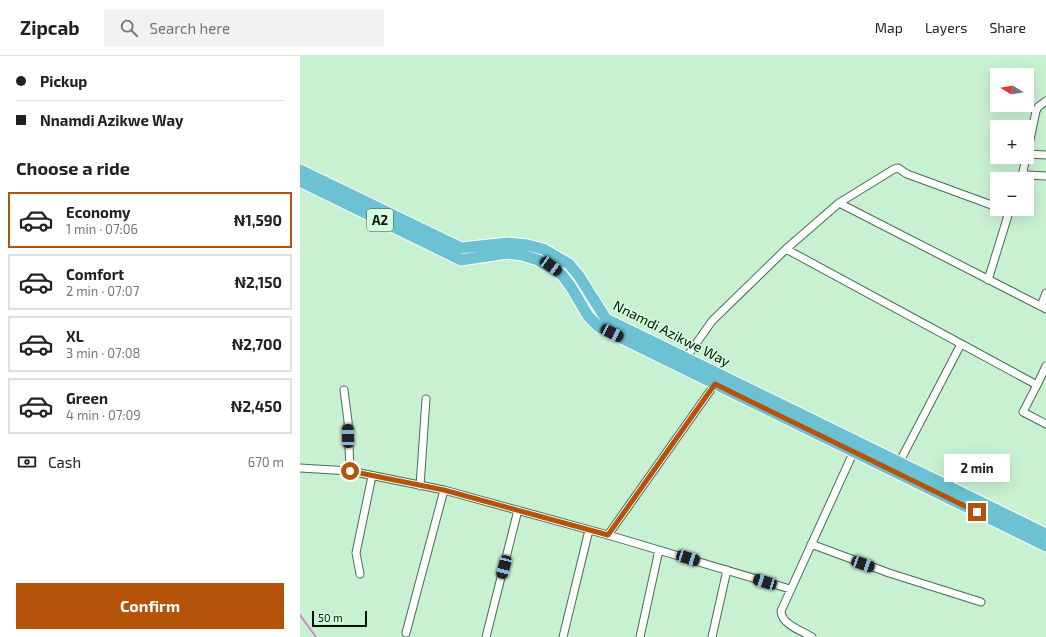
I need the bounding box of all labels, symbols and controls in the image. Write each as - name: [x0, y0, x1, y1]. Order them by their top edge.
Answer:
- search box: [104, 10, 384, 46]
- text: Zipcab: [20, 16, 80, 39]
- icon: search: [118, 17, 140, 39]
- text: Search here: [150, 19, 230, 37]
- text: Map: [875, 19, 903, 36]
- text: Layers: [925, 19, 967, 36]
- text: Share: [989, 19, 1026, 36]
- north arrow: [990, 68, 1034, 112]
- map controls: [990, 68, 1034, 216]
- text: Pickup: [40, 72, 87, 90]
- text: Nnamdi Azikwe Way: [40, 111, 184, 129]
- button: +: [990, 120, 1034, 164]
- text: Choose a ride: [16, 157, 130, 179]
- button: −: [990, 172, 1034, 216]
- icon: car: [18, 202, 54, 238]
- text: Economy: [66, 203, 131, 221]
- road number: A2: [367, 209, 393, 231]
- text: ₦1,590: [234, 211, 282, 229]
- text: 1 min · 07:06: [66, 221, 138, 237]
- car: [538, 254, 564, 278]
- icon: car: [18, 264, 54, 300]
- text: Comfort: [66, 265, 124, 283]
- text: ₦2,150: [234, 273, 282, 291]
- text: 2 min · 07:07: [66, 283, 139, 299]
- street label: Nnamdi Azikwe Way: [611, 296, 734, 370]
- car: [599, 322, 625, 344]
- icon: car: [18, 326, 54, 362]
- text: XL: [66, 327, 84, 345]
- text: ₦2,700: [232, 335, 282, 353]
- text: 3 min · 07:08: [66, 345, 140, 361]
- icon: car: [18, 388, 54, 424]
- text: Green: [66, 389, 108, 407]
- text: ₦2,450: [231, 397, 282, 415]
- text: 4 min · 07:09: [66, 407, 141, 423]
- car: [342, 424, 354, 448]
- icon: cash: [16, 451, 38, 473]
- text: Cash: [48, 453, 81, 471]
- text: 670 m: [248, 454, 284, 470]
- callout: 2 min: [944, 454, 1010, 482]
- text: 2 min: [960, 460, 994, 476]
- route start: [341, 462, 359, 480]
- route end: [968, 503, 986, 521]
- car: [675, 549, 701, 567]
- car: [495, 554, 513, 580]
- car: [850, 554, 876, 574]
- car: [752, 573, 778, 591]
- button: Confirm: [16, 583, 284, 629]
- scale bar: [312, 609, 367, 628]
- text: 50 m: [318, 611, 343, 624]

